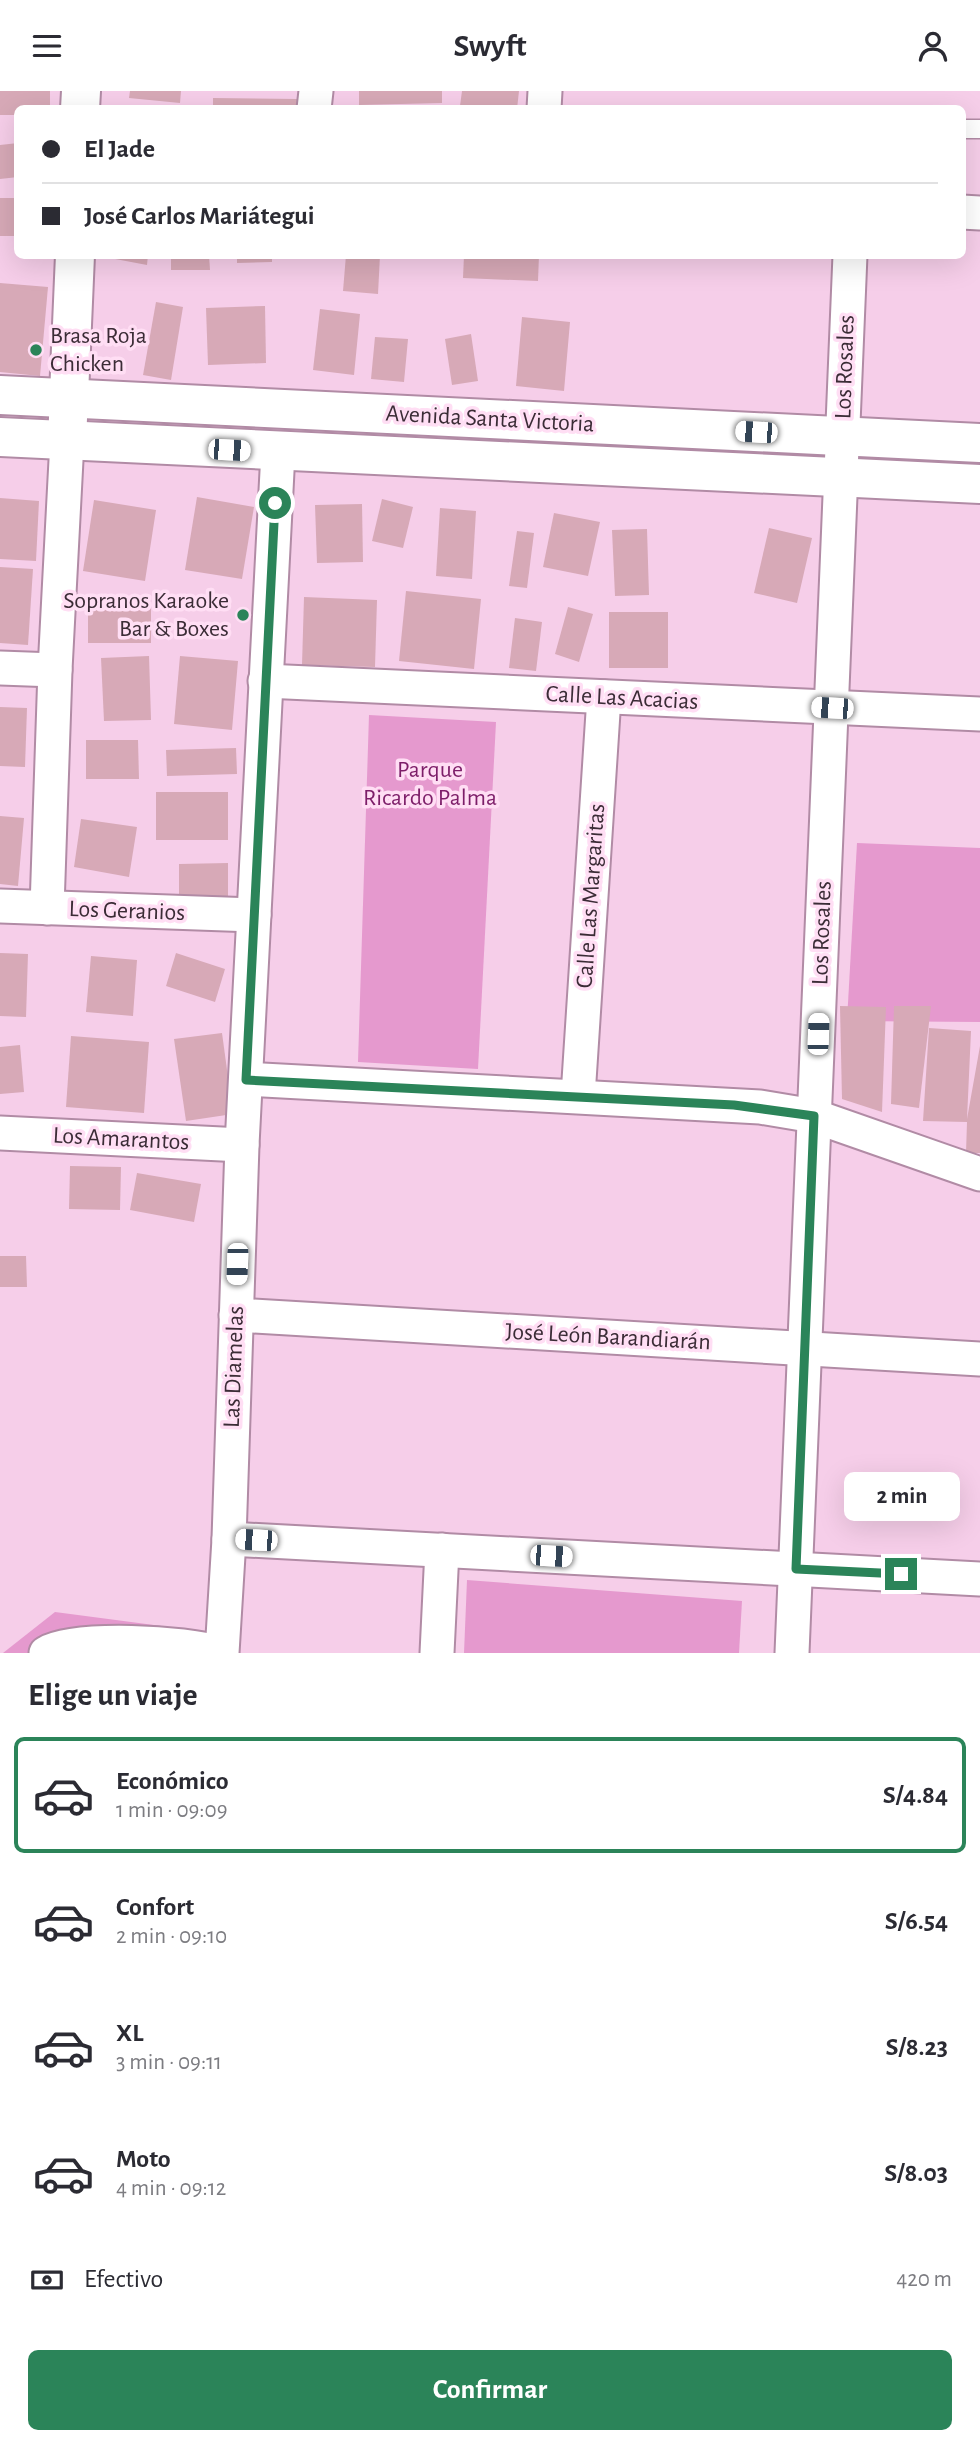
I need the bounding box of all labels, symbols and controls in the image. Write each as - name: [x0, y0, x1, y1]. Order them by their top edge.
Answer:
- icon: menu: [28, 27, 66, 65]
- icon: person: [914, 27, 952, 65]
- text: Swyft: [453, 30, 527, 62]
- text: El Jade: [84, 136, 155, 162]
- text: José Carlos Mariátegui: [84, 203, 315, 229]
- street label: Los Rosales: [831, 314, 859, 420]
- place label: Brasa Roja Chicken: [50, 324, 147, 376]
- marker: Brasa Roja Chicken: [28, 342, 44, 358]
- street label: Avenida Santa Victoria: [385, 402, 595, 436]
- car: [735, 420, 778, 444]
- car: [208, 438, 251, 462]
- route start: [259, 487, 291, 519]
- place label: Sopranos Karaoke Bar & Boxes: [63, 589, 229, 641]
- marker: Sopranos Karaoke Bar & Boxes: [235, 607, 251, 623]
- street label: Calle Las Acacias: [545, 682, 699, 714]
- car: [811, 696, 854, 720]
- park label: Parque Ricardo Palma: [363, 758, 497, 810]
- street label: Calle Las Margaritas: [573, 803, 609, 989]
- street label: Los Rosales: [808, 880, 836, 986]
- street label: Los Geranios: [68, 897, 186, 925]
- car: [807, 1013, 830, 1055]
- street label: Los Amarantos: [52, 1123, 190, 1155]
- car: [226, 1243, 249, 1285]
- street label: Las Diamelas: [220, 1306, 248, 1428]
- street label: José León Barandiarán: [505, 1320, 711, 1354]
- callout: 2 min: [843, 1473, 959, 1521]
- text: 2 min: [876, 1485, 928, 1508]
- car: [235, 1528, 278, 1552]
- car: [530, 1544, 573, 1568]
- route end: [885, 1558, 917, 1590]
- text: Elige un viaje: [28, 1679, 198, 1711]
- icon: car: [32, 1764, 95, 1827]
- text: Económico: [116, 1768, 229, 1794]
- text: S/4.84: [883, 1782, 948, 1808]
- text: 1 min · 09:09: [116, 1799, 228, 1822]
- icon: car: [32, 1890, 95, 1953]
- text: Confort: [116, 1894, 194, 1920]
- text: S/6.54: [885, 1908, 948, 1934]
- text: 2 min · 09:10: [116, 1925, 227, 1948]
- icon: car: [32, 2016, 95, 2079]
- text: XL: [116, 2020, 143, 2046]
- text: S/8.23: [885, 2034, 948, 2060]
- text: 3 min · 09:11: [116, 2051, 222, 2074]
- icon: car: [32, 2142, 95, 2205]
- text: Moto: [116, 2146, 171, 2172]
- text: S/8.03: [884, 2160, 948, 2186]
- text: 4 min · 09:12: [116, 2177, 226, 2200]
- icon: cash: [28, 2261, 66, 2299]
- text: Efectivo: [84, 2266, 163, 2292]
- text: 420 m: [896, 2268, 952, 2291]
- button: Confirmar: [28, 2350, 952, 2430]

